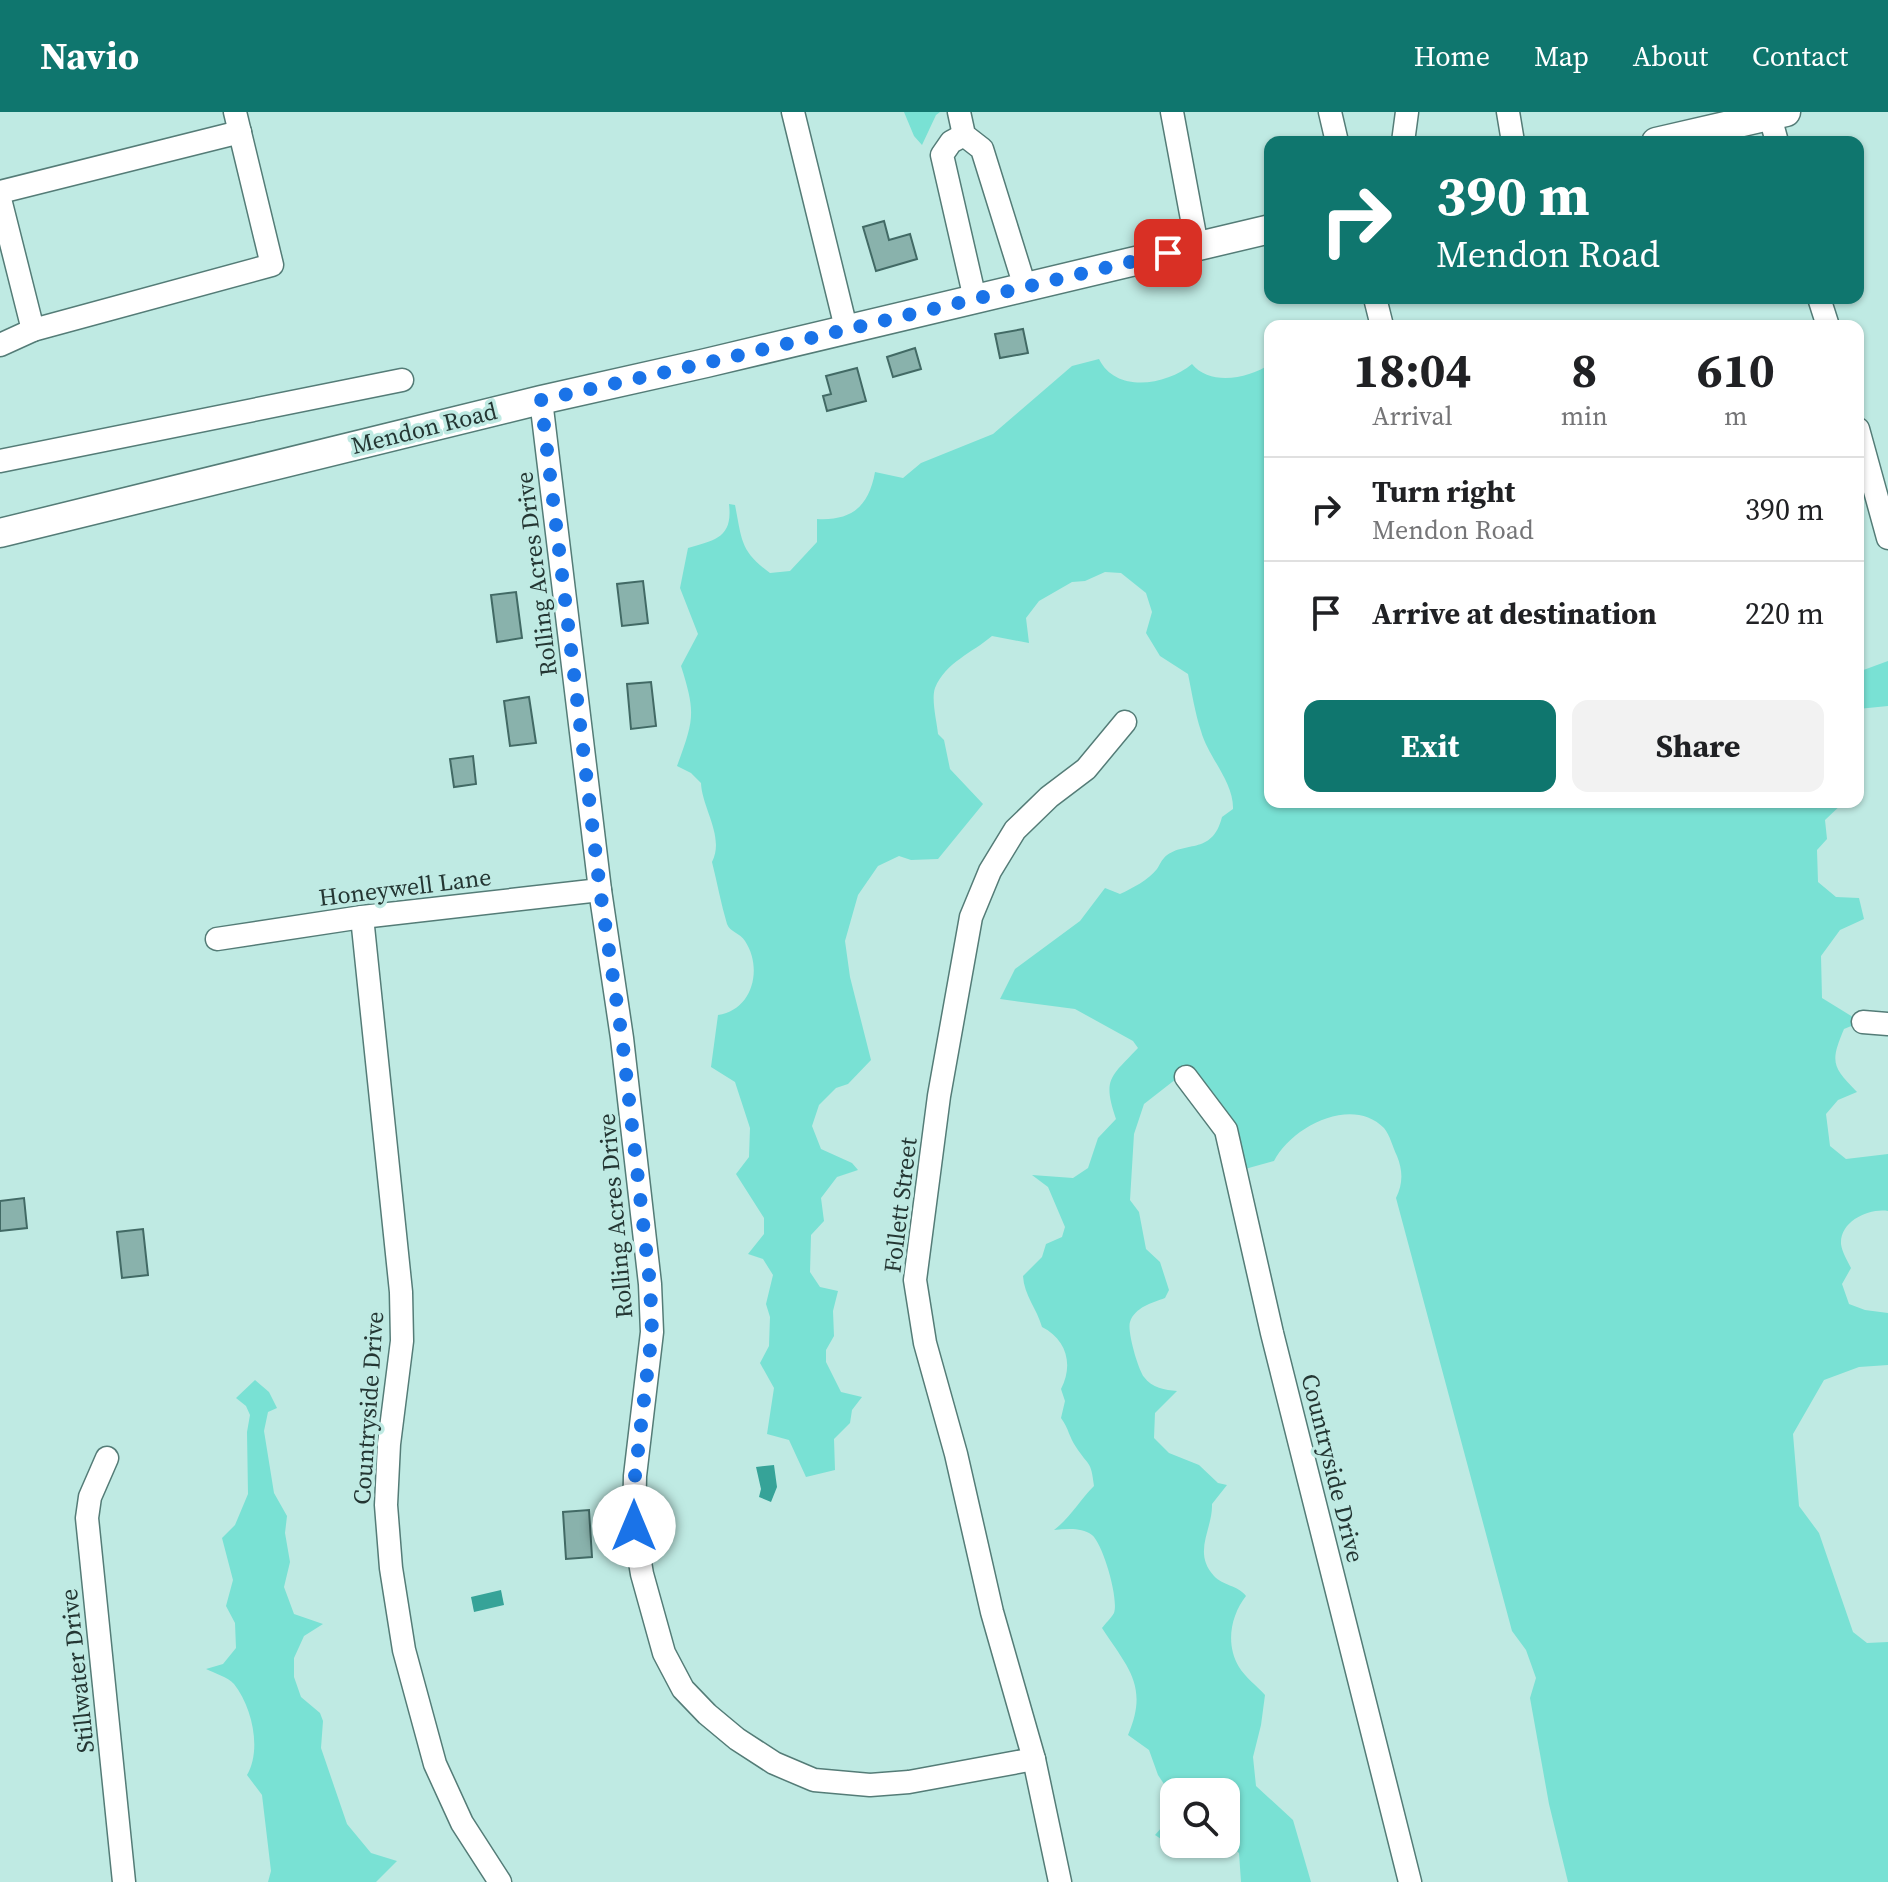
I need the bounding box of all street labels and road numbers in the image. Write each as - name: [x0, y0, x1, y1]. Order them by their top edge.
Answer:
- street label: Mendon Road: [348, 394, 501, 462]
- street label: Rolling Acres Drive: [507, 470, 565, 678]
- street label: Honeywell Lane: [317, 860, 493, 914]
- street label: Rolling Acres Drive: [590, 1112, 640, 1320]
- street label: Follett Street: [875, 1135, 925, 1274]
- street label: Countryside Drive: [345, 1310, 391, 1506]
- street label: Countryside Drive: [1294, 1370, 1372, 1566]
- street label: Stillwater Drive: [52, 1587, 102, 1755]

